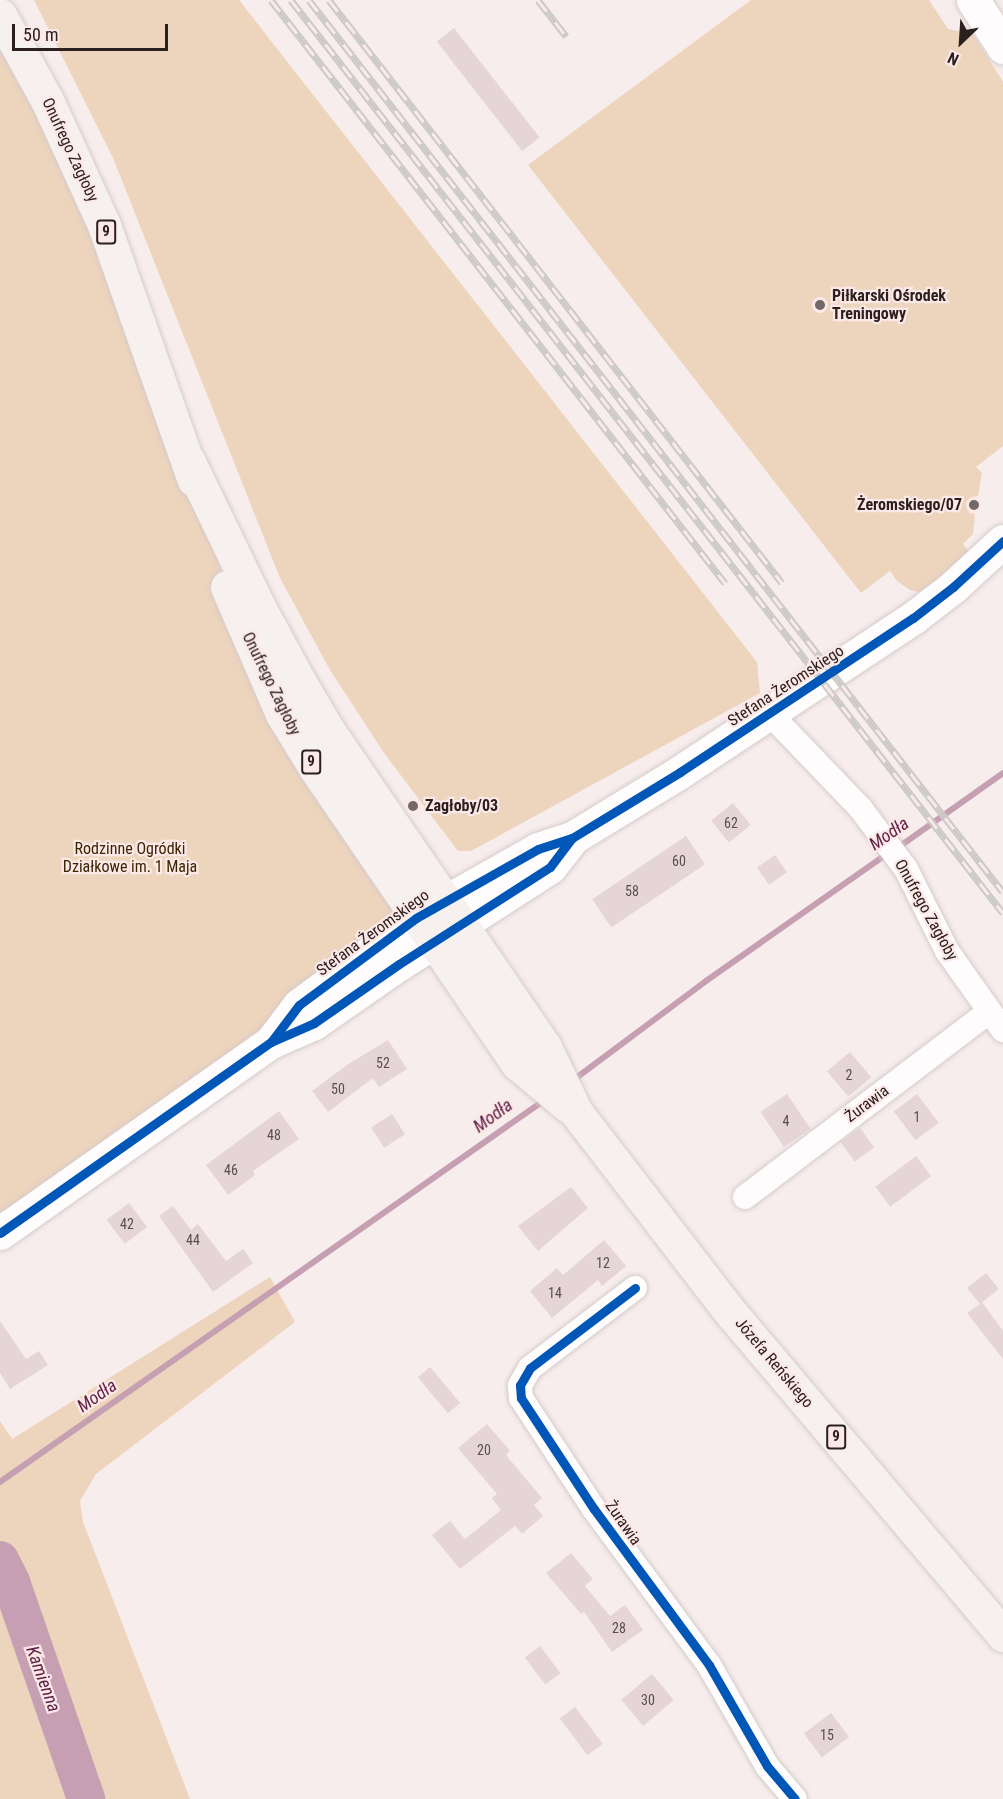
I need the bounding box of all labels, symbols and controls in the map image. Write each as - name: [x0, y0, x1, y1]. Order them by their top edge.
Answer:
- scale bar: [15, 12, 171, 50]
- north arrow: [931, 12, 991, 72]
- text: 50 m: [23, 24, 58, 45]
- text: N: [945, 48, 962, 69]
- street label: Onufrego Zagłoby: [38, 95, 102, 205]
- road number: 9: [96, 220, 116, 244]
- place label: Piłkarski Ośrodek Treningowy: [832, 286, 946, 324]
- marker: Piłkarski Ośrodek Treningowy: [813, 298, 827, 312]
- place label: Żeromskiego/07: [857, 495, 962, 515]
- marker: Żeromskiego/07: [967, 498, 981, 512]
- street label: Onufrego Zagłoby: [238, 629, 304, 739]
- street label: Stefana Żeromskiego: [724, 641, 848, 731]
- road number: 9: [300, 750, 322, 774]
- place label: Zagłoby/03: [425, 796, 498, 816]
- marker: Zagłoby/03: [406, 799, 420, 813]
- water label: Modła: [865, 813, 913, 855]
- house number: 62: [724, 815, 738, 831]
- park label: Rodzinne Ogródki Działkowe im. 1 Maja: [63, 839, 197, 877]
- house number: 60: [672, 853, 686, 869]
- street label: Onufrego Zagłoby: [890, 856, 962, 964]
- house number: 58: [625, 883, 639, 899]
- street label: Stefana Żeromskiego: [313, 886, 433, 980]
- house number: 52: [376, 1055, 390, 1071]
- house number: 2: [846, 1067, 852, 1083]
- house number: 50: [331, 1081, 345, 1097]
- street label: Żurawia: [841, 1081, 893, 1127]
- water label: Modła: [469, 1095, 517, 1137]
- house number: 1: [914, 1109, 920, 1125]
- house number: 4: [783, 1113, 789, 1129]
- house number: 48: [267, 1127, 281, 1143]
- house number: 46: [224, 1162, 238, 1178]
- house number: 42: [120, 1216, 134, 1232]
- house number: 44: [186, 1232, 200, 1248]
- house number: 12: [596, 1255, 610, 1271]
- house number: 14: [548, 1285, 562, 1301]
- street label: Józefa Reńskiego: [731, 1314, 817, 1412]
- water label: Modła: [73, 1375, 121, 1417]
- road number: 9: [826, 1425, 846, 1449]
- house number: 20: [477, 1442, 491, 1458]
- street label: Żurawia: [601, 1497, 645, 1549]
- house number: 28: [612, 1620, 626, 1636]
- water label: Kamienna: [21, 1643, 65, 1715]
- house number: 30: [641, 1692, 655, 1708]
- house number: 15: [820, 1727, 834, 1743]

